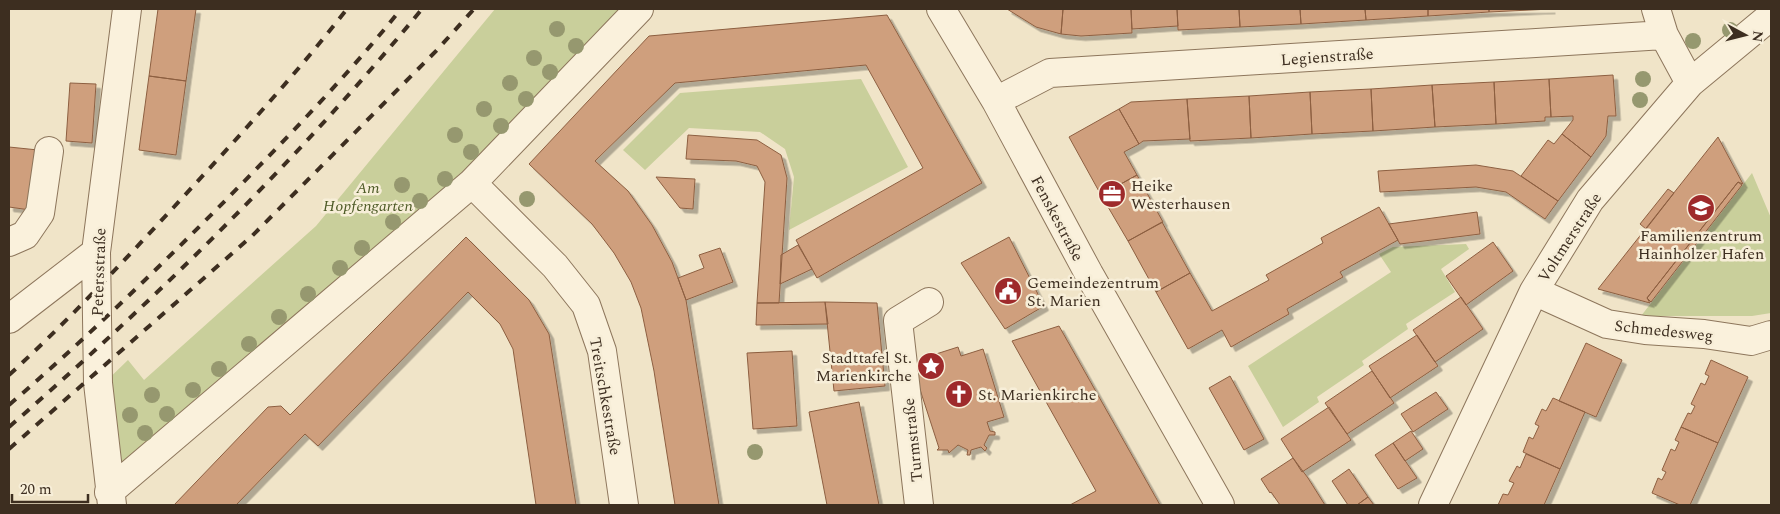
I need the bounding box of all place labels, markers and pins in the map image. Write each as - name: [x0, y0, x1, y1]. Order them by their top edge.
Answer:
- place label: Heike Westerhausen: [1131, 174, 1231, 216]
- office icon: Heike Westerhausen: [1097, 179, 1127, 209]
- school or university icon: Familienzentrum Hainholzer Hafen: [1686, 193, 1716, 223]
- place label: Familienzentrum Hainholzer Hafen: [1638, 224, 1764, 266]
- place label: Gemeindezentrum St. Marien: [1027, 271, 1159, 313]
- public building icon: Gemeindezentrum St. Marien: [993, 276, 1023, 306]
- place label: Stadttafel St. Marienkirche: [816, 346, 912, 388]
- place icon: Stadttafel St. Marienkirche: [916, 351, 946, 381]
- church icon: St. Marienkirche: [944, 379, 974, 409]
- place label: St. Marienkirche: [978, 383, 1097, 407]

